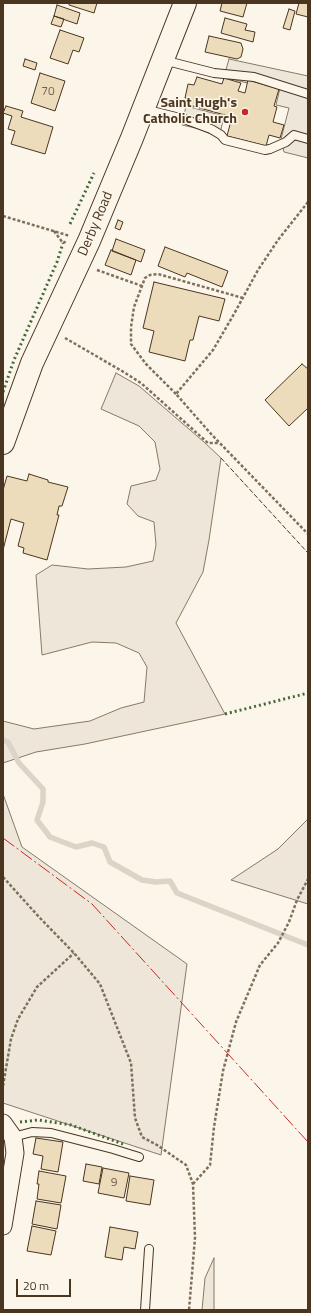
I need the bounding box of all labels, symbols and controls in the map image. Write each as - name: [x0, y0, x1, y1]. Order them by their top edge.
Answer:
- house number: 70: [41, 85, 55, 99]
- place label: Saint Hugh's Catholic Church: [143, 96, 237, 128]
- marker: Saint Hugh's Catholic Church: [240, 107, 250, 117]
- street label: Derby Road: [75, 189, 117, 259]
- house number: 9: [111, 1176, 117, 1190]
- scale bar: [18, 1271, 73, 1297]
- text: 20 m: [23, 1276, 49, 1295]

